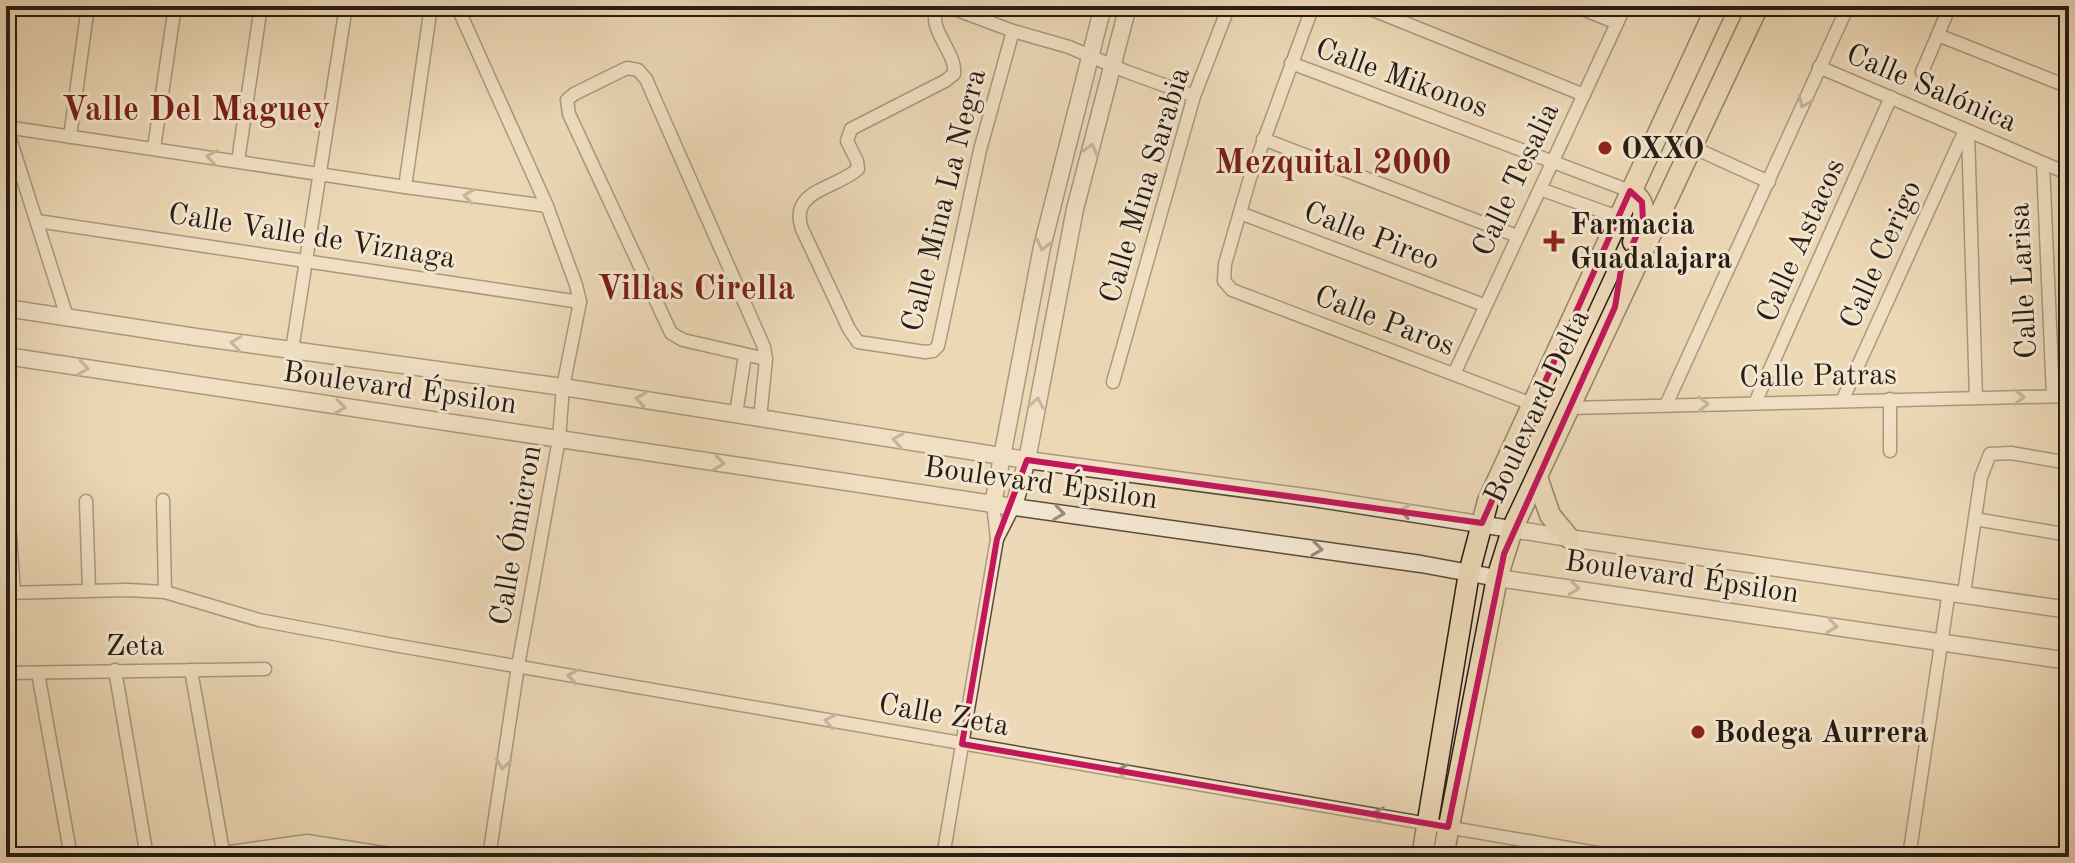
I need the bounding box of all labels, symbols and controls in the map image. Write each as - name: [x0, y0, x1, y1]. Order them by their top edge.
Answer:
- street label: Calle Mikonos: [1311, 34, 1492, 124]
- street label: Calle Salónica: [1842, 39, 2021, 138]
- street label: Calle Mina Sarabia: [1096, 64, 1196, 307]
- street label: Calle Mina La Negra: [898, 66, 992, 335]
- district label: Valle Del Maguey: [62, 94, 330, 128]
- one-way arrow: [1797, 94, 1813, 108]
- street label: Calle Tesalia: [1468, 98, 1565, 261]
- place label: OXXO: [1621, 135, 1704, 165]
- marker: OXXO: [1596, 139, 1614, 157]
- one-way arrow: [1082, 143, 1099, 156]
- district label: Mezquital 2000: [1214, 147, 1452, 181]
- one-way arrow: [205, 149, 219, 166]
- street label: Calle Astacos: [1752, 155, 1851, 327]
- street label: Calle Cerigo: [1836, 176, 1928, 333]
- one-way arrow: [462, 187, 475, 204]
- street label: Calle Pireo: [1299, 197, 1443, 276]
- street label: Calle Valle de Viznaga: [166, 199, 458, 275]
- street label: Calle Larisa: [2005, 202, 2043, 360]
- place label: Farmacia Guadalajara: [1570, 211, 1732, 275]
- marker: Farmacia Guadalajara: [1545, 232, 1563, 250]
- one-way arrow: [1035, 237, 1052, 251]
- district label: Villas Cirella: [597, 273, 795, 307]
- street label: Calle Paros: [1310, 281, 1458, 362]
- street label: Boulevard Delta: [1480, 305, 1596, 508]
- one-way arrow: [230, 334, 243, 351]
- street label: Boulevard Épsilon: [281, 353, 519, 420]
- one-way arrow: [76, 359, 90, 376]
- street label: Calle Patras: [1739, 361, 1897, 393]
- one-way arrow: [2013, 388, 2026, 406]
- one-way arrow: [634, 392, 648, 409]
- one-way arrow: [1028, 396, 1045, 410]
- one-way arrow: [1697, 396, 1710, 413]
- one-way arrow: [333, 398, 347, 415]
- one-way arrow: [891, 432, 904, 449]
- street label: Calle Ómicron: [481, 442, 548, 628]
- street label: Boulevard Épsilon: [922, 448, 1160, 515]
- one-way arrow: [712, 454, 726, 471]
- one-way arrow: [1398, 503, 1411, 520]
- one-way arrow: [1053, 504, 1066, 521]
- one-way arrow: [1310, 540, 1324, 557]
- street label: Boulevard Épsilon: [1563, 542, 1801, 609]
- one-way arrow: [1568, 579, 1581, 596]
- one-way arrow: [1825, 617, 1839, 634]
- street label: Zeta: [106, 632, 165, 662]
- one-way arrow: [567, 668, 580, 685]
- street label: Calle Zeta: [876, 690, 1011, 742]
- one-way arrow: [823, 713, 836, 730]
- place label: Bodega Aurrera: [1714, 719, 1929, 749]
- marker: Bodega Aurrera: [1689, 723, 1707, 741]
- one-way arrow: [495, 757, 512, 771]
- one-way arrow: [1115, 763, 1128, 780]
- one-way arrow: [1371, 807, 1385, 824]

